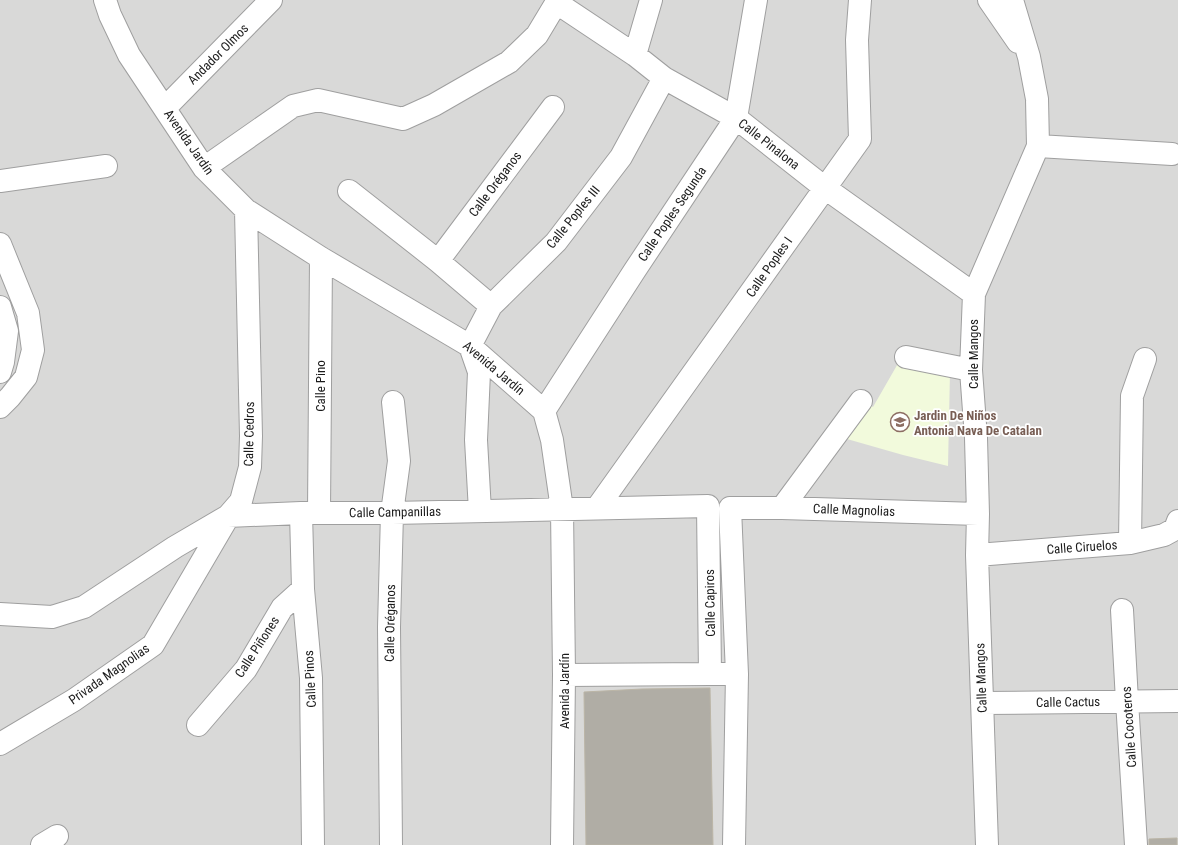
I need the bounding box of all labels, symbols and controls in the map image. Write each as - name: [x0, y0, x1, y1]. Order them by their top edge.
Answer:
- street label: Andador Olmos: [185, 21, 251, 87]
- street label: Avenida Jardín: [161, 107, 217, 177]
- street label: Calle Pinalona: [735, 115, 803, 173]
- street label: Calle Oréganos: [466, 148, 524, 220]
- street label: Calle Poples Segunda: [635, 164, 709, 264]
- street label: Calle Poples III: [543, 183, 603, 251]
- street label: Calle Poples I: [743, 234, 795, 300]
- street label: Calle Mangos: [966, 319, 981, 389]
- street label: Avenida Jardín: [460, 338, 528, 398]
- street label: Calle Pino: [313, 360, 328, 412]
- street label: Calle Cedros: [241, 401, 257, 467]
- place label: Jardin De Niños Antonia Nava De Catalan: [914, 408, 1042, 438]
- school or university icon: Jardin De Niños Antonia Nava De Catalan: [889, 411, 911, 433]
- street label: Calle Magnolias: [813, 501, 895, 519]
- street label: Calle Campanillas: [349, 504, 441, 520]
- street label: Calle Ciruelos: [1046, 537, 1118, 557]
- street label: Calle Capiros: [702, 569, 718, 637]
- street label: Calle Oréganos: [382, 584, 398, 662]
- street label: Calle Piñones: [232, 614, 282, 680]
- street label: Privada Magnolias: [66, 641, 152, 707]
- street label: Calle Mangos: [972, 643, 990, 713]
- street label: Calle Pinos: [301, 650, 319, 708]
- street label: Avenida Jardín: [557, 653, 572, 729]
- street label: Calle Cocoteros: [1119, 686, 1139, 768]
- street label: Calle Cactus: [1036, 694, 1100, 710]

